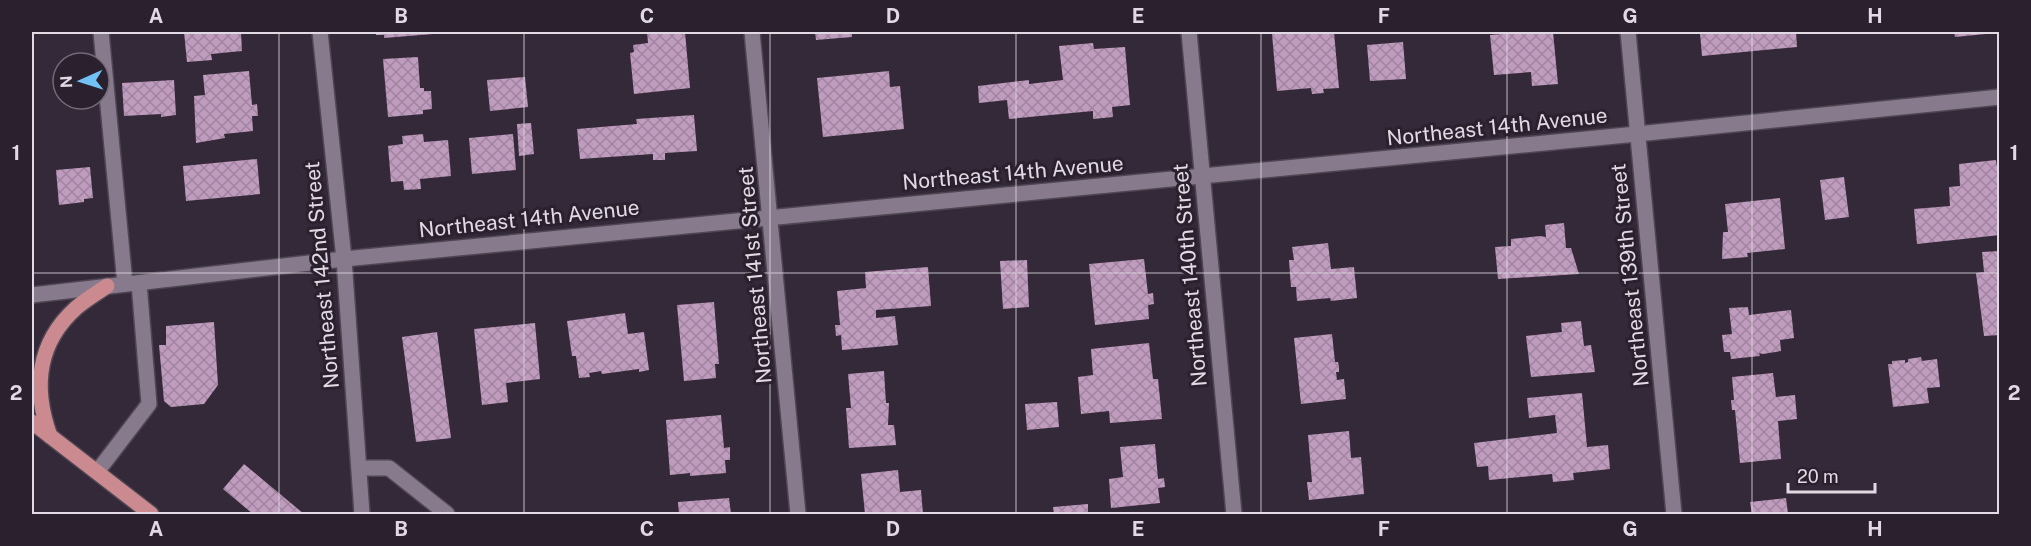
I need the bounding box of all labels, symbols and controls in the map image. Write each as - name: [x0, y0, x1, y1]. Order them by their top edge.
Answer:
- text: A: [149, 4, 163, 28]
- text: B: [394, 4, 408, 28]
- text: C: [640, 4, 654, 28]
- text: D: [886, 4, 900, 28]
- text: E: [1132, 4, 1144, 28]
- text: F: [1378, 4, 1390, 28]
- text: G: [1622, 4, 1638, 28]
- text: H: [1867, 4, 1883, 28]
- north arrow: [51, 51, 111, 111]
- text: N: [57, 75, 76, 89]
- street label: Northeast 14th Avenue: [1385, 102, 1609, 151]
- text: 1: [12, 141, 20, 165]
- text: 1: [2010, 141, 2018, 165]
- street label: Northeast 14th Avenue: [901, 150, 1125, 195]
- street label: Northeast 142nd Street: [299, 160, 344, 390]
- street label: Northeast 140th Street: [1167, 162, 1212, 388]
- street label: Northeast 139th Street: [1605, 162, 1654, 388]
- street label: Northeast 141st Street: [733, 165, 776, 385]
- street label: Northeast 14th Avenue: [417, 194, 641, 243]
- text: 2: [10, 381, 22, 405]
- text: 2: [2008, 381, 2020, 405]
- scale bar: [1788, 456, 1875, 494]
- text: 20 m: [1797, 466, 1839, 487]
- text: A: [149, 517, 163, 541]
- text: B: [394, 517, 408, 541]
- text: C: [640, 517, 654, 541]
- text: D: [886, 517, 900, 541]
- text: E: [1132, 517, 1144, 541]
- text: F: [1378, 517, 1390, 541]
- text: G: [1622, 517, 1638, 541]
- text: H: [1867, 517, 1883, 541]

